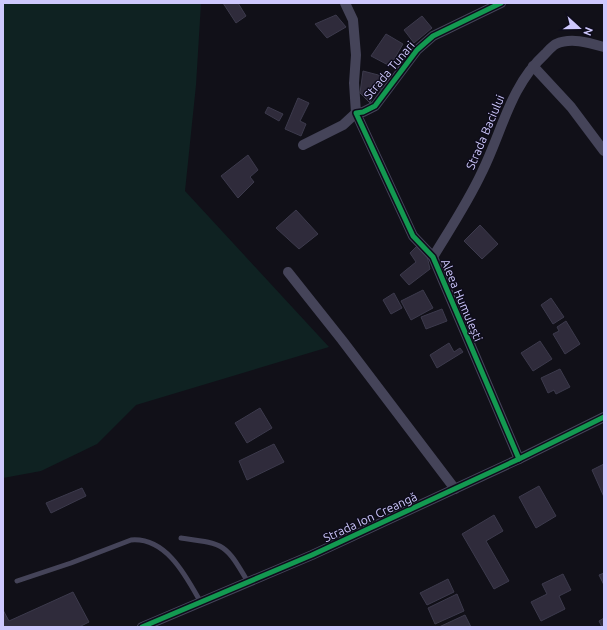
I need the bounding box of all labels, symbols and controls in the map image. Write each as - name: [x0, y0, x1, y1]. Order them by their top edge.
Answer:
- north arrow: [559, 8, 599, 48]
- text: N: [581, 26, 595, 38]
- street label: Strada Tunari: [361, 38, 417, 101]
- street label: Strada Baciului: [463, 93, 507, 171]
- street label: Aleea Humulești: [439, 257, 485, 343]
- street label: Strada Ion Creangă: [321, 490, 419, 544]

